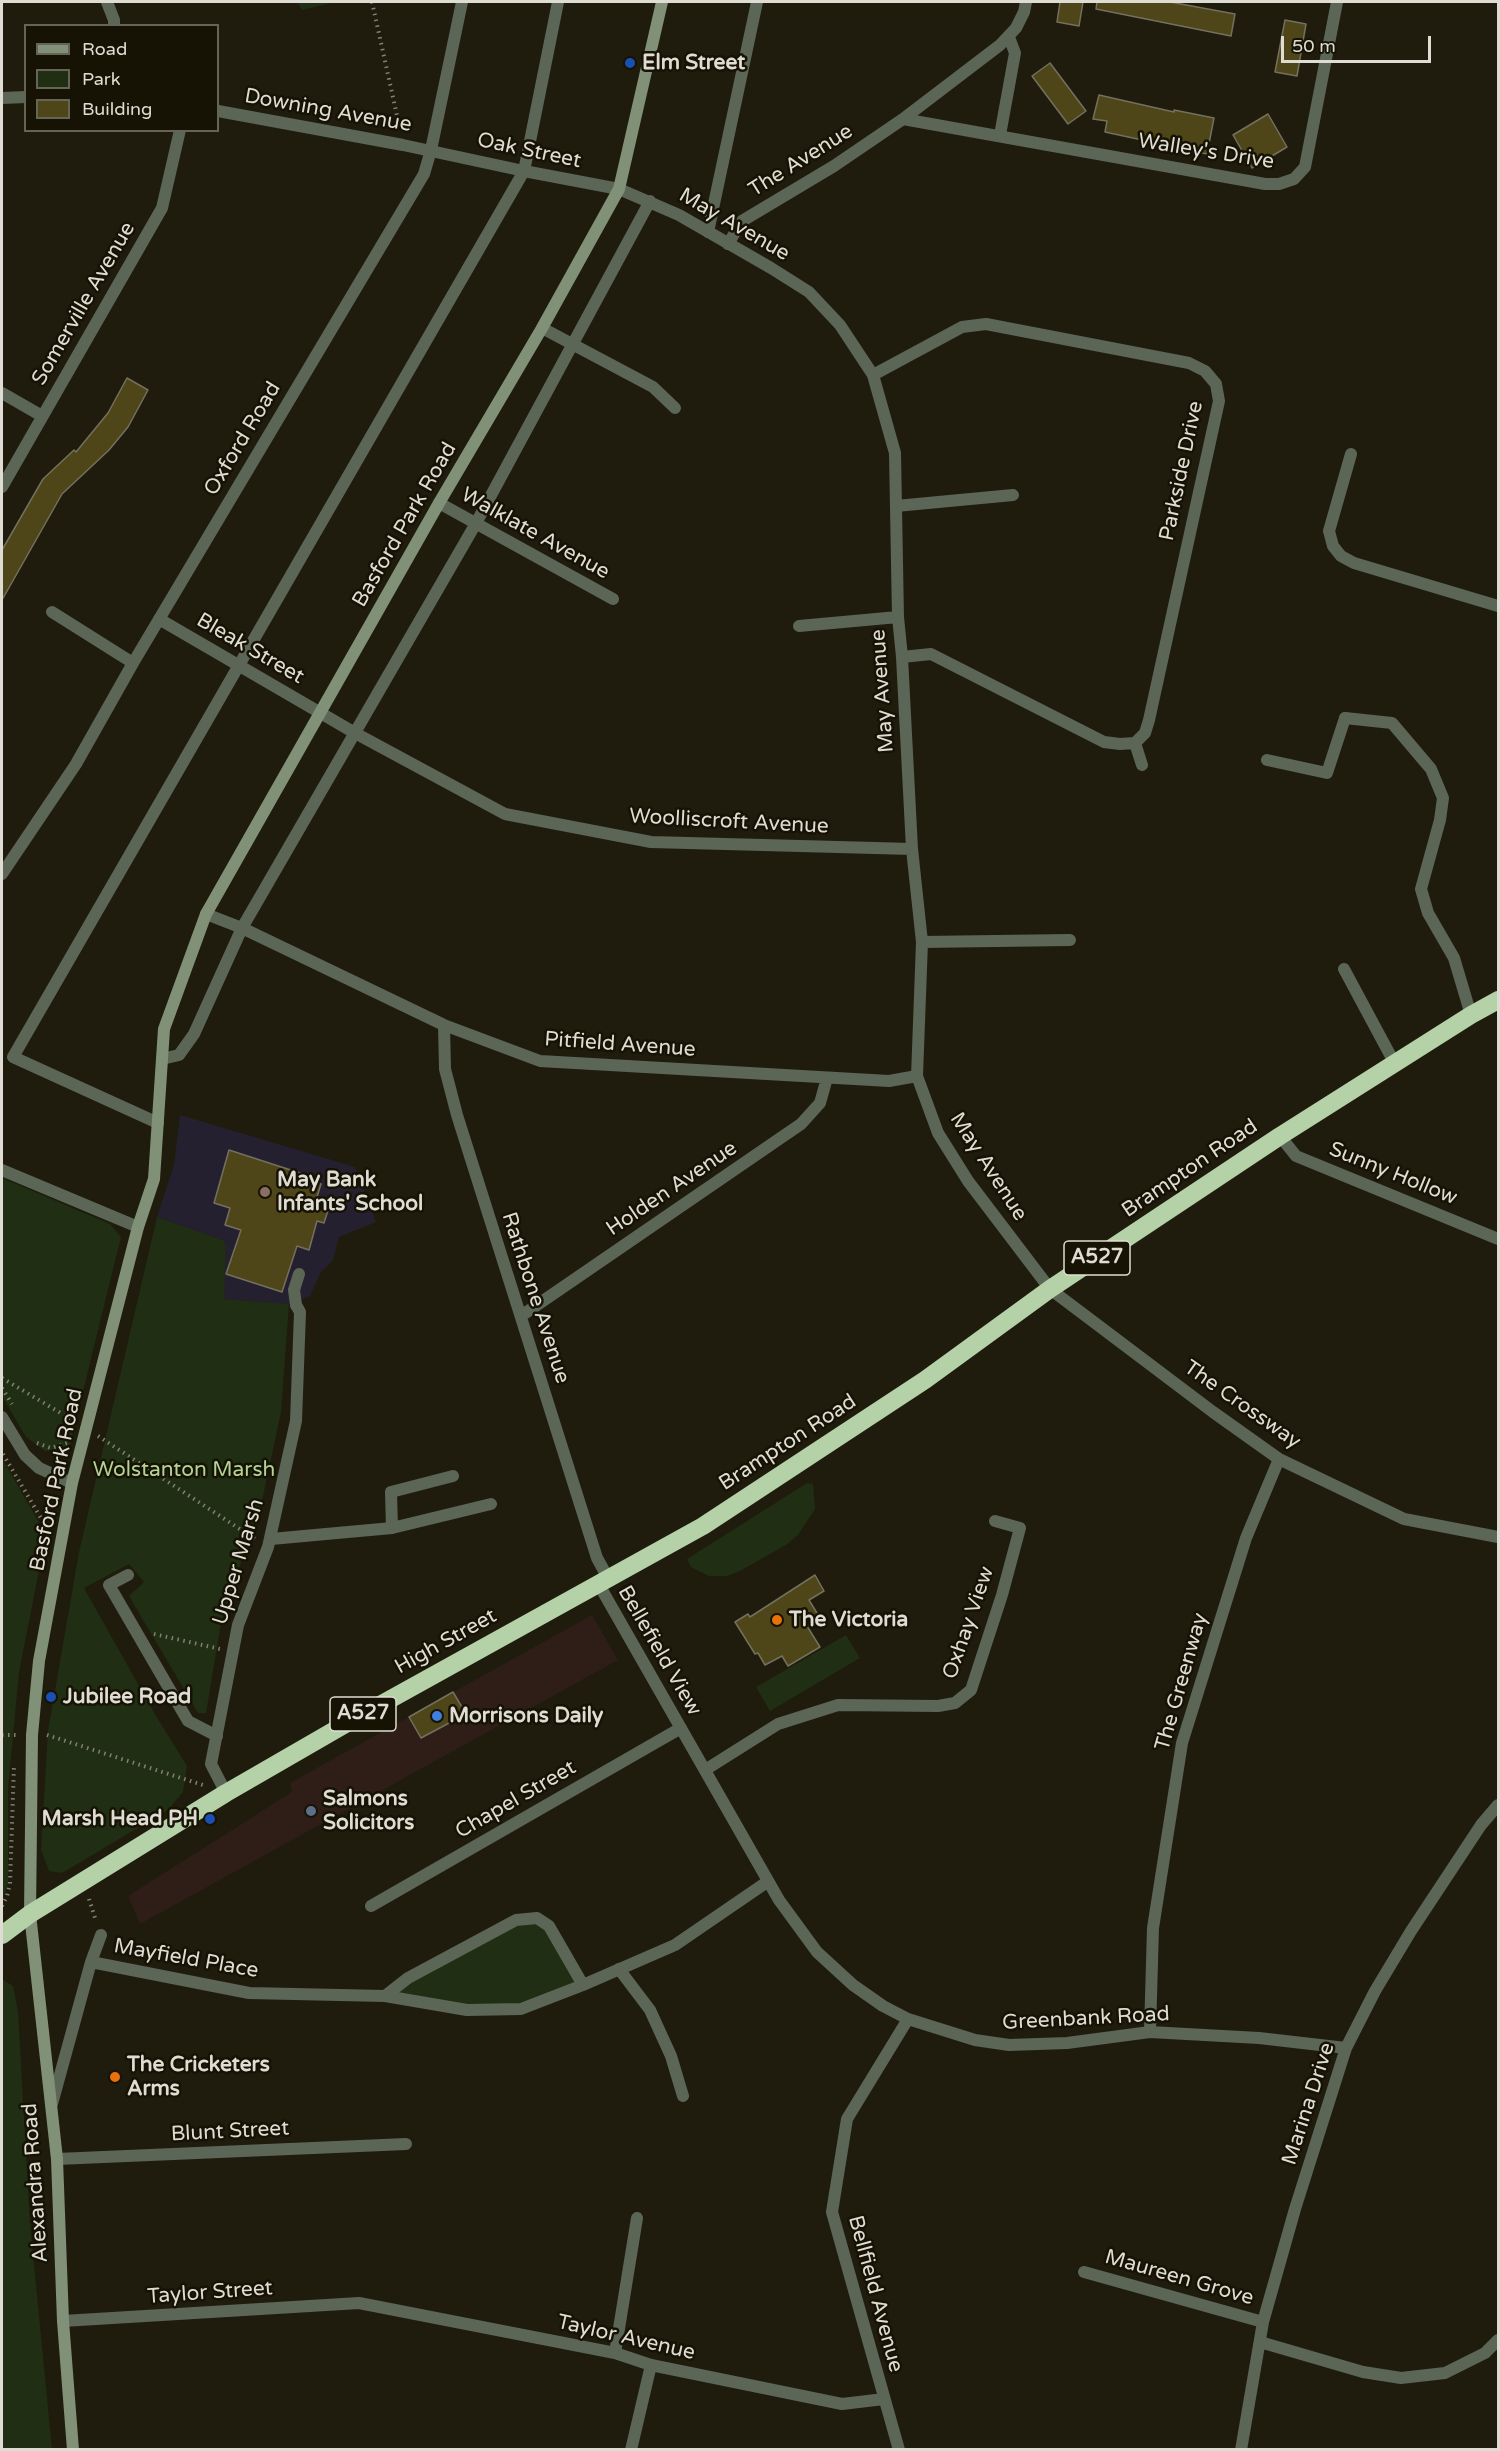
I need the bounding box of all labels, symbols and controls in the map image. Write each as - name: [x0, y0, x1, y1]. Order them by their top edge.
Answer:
- legend: [24, 24, 219, 132]
- scale bar: [1284, 24, 1434, 62]
- text: 50 m: [1292, 35, 1336, 57]
- text: Road: [82, 38, 127, 60]
- place label: Elm Street: [642, 50, 745, 76]
- marker: Elm Street: [623, 56, 637, 70]
- text: Park: [82, 68, 120, 90]
- street label: Downing Avenue: [242, 84, 414, 138]
- text: Building: [82, 98, 152, 120]
- street label: The Avenue: [744, 119, 858, 203]
- street label: Oak Street: [475, 128, 583, 174]
- street label: Walley's Drive: [1136, 129, 1276, 175]
- street label: May Avenue: [674, 183, 794, 267]
- street label: Somerville Avenue: [27, 218, 141, 390]
- street label: Oxford Road: [199, 378, 287, 500]
- street label: Parkside Drive: [1155, 399, 1209, 543]
- street label: Basford Park Road: [348, 438, 462, 612]
- street label: Walklate Avenue: [456, 483, 614, 585]
- street label: Bleak Street: [192, 608, 308, 690]
- street label: May Avenue: [866, 628, 900, 754]
- street label: Woolliscroft Avenue: [629, 804, 829, 840]
- street label: Pitfield Avenue: [544, 1027, 696, 1063]
- street label: May Avenue: [944, 1108, 1032, 1226]
- street label: Brampton Road: [1117, 1114, 1263, 1224]
- street label: Holden Avenue: [602, 1136, 742, 1242]
- street label: Sunny Hollow: [1325, 1137, 1461, 1211]
- place label: May Bank Infants' School: [277, 1167, 423, 1217]
- marker: May Bank Infants' School: [258, 1185, 272, 1199]
- street label: Rathbone Avenue: [495, 1209, 575, 1387]
- road number: A527: [1064, 1241, 1130, 1275]
- street label: The Crossway: [1179, 1355, 1305, 1455]
- street label: Basford Park Road: [25, 1386, 89, 1574]
- street label: Brampton Road: [715, 1389, 861, 1497]
- park label: Wolstanton Marsh: [93, 1457, 275, 1483]
- street label: Upper Marsh: [208, 1496, 270, 1628]
- street label: Oxhay View: [938, 1563, 1000, 1683]
- street label: Bellefield View: [612, 1582, 706, 1720]
- street label: High Street: [391, 1604, 501, 1680]
- place label: The Victoria: [789, 1607, 908, 1633]
- street label: The Greenway: [1150, 1610, 1214, 1754]
- marker: The Victoria: [770, 1613, 784, 1627]
- place label: Jubilee Road: [63, 1684, 191, 1710]
- marker: Jubilee Road: [44, 1690, 58, 1704]
- road number: A527: [330, 1697, 396, 1731]
- place label: Morrisons Daily: [449, 1703, 603, 1729]
- marker: Morrisons Daily: [430, 1709, 444, 1723]
- street label: Chapel Street: [451, 1755, 581, 1845]
- place label: Salmons Solicitors: [323, 1786, 414, 1836]
- marker: Salmons Solicitors: [304, 1804, 318, 1818]
- place label: Marsh Head PH: [42, 1806, 198, 1832]
- marker: Marsh Head PH: [203, 1812, 217, 1826]
- street label: Mayfield Place: [112, 1934, 260, 1984]
- street label: Greenbank Road: [1002, 2002, 1170, 2036]
- street label: Marina Drive: [1277, 2040, 1341, 2168]
- place label: The Cricketers Arms: [127, 2052, 270, 2102]
- marker: The Cricketers Arms: [108, 2070, 122, 2084]
- street label: Alexandra Road: [18, 2102, 54, 2264]
- street label: Blunt Street: [170, 2116, 290, 2148]
- street label: Bellfield Avenue: [842, 2213, 908, 2375]
- street label: Maureen Grove: [1102, 2245, 1256, 2311]
- street label: Taylor Street: [147, 2276, 273, 2310]
- street label: Taylor Avenue: [555, 2310, 697, 2366]

